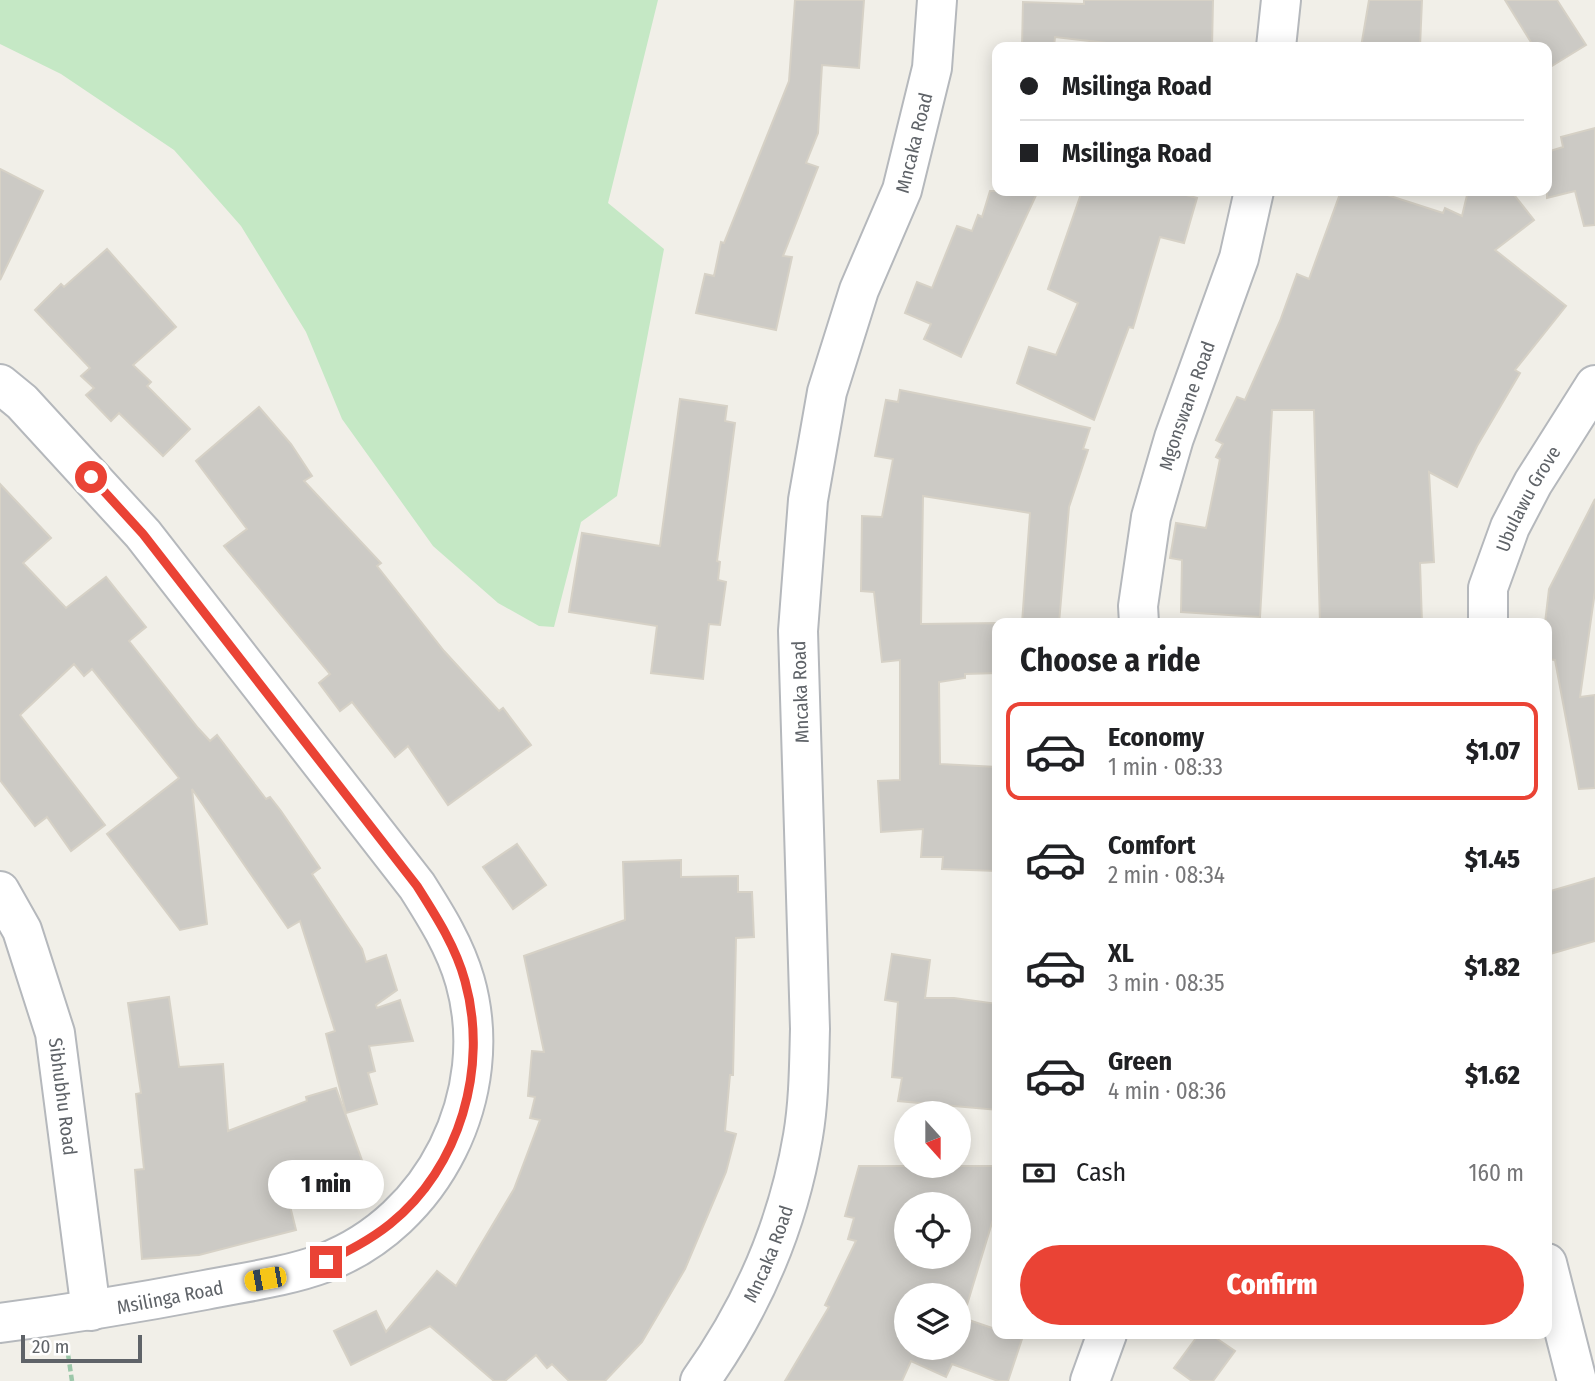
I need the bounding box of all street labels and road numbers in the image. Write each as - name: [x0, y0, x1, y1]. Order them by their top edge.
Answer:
- street label: Mncaka Road: [891, 90, 938, 195]
- street label: Mgonswane Road: [1154, 338, 1220, 473]
- street label: Ubulawu Grove: [1491, 442, 1566, 555]
- street label: Mncaka Road: [787, 640, 814, 744]
- street label: Sibhubhu Road: [44, 1036, 82, 1157]
- street label: Mncaka Road: [739, 1203, 798, 1306]
- street label: Msilinga Road: [115, 1276, 225, 1319]

